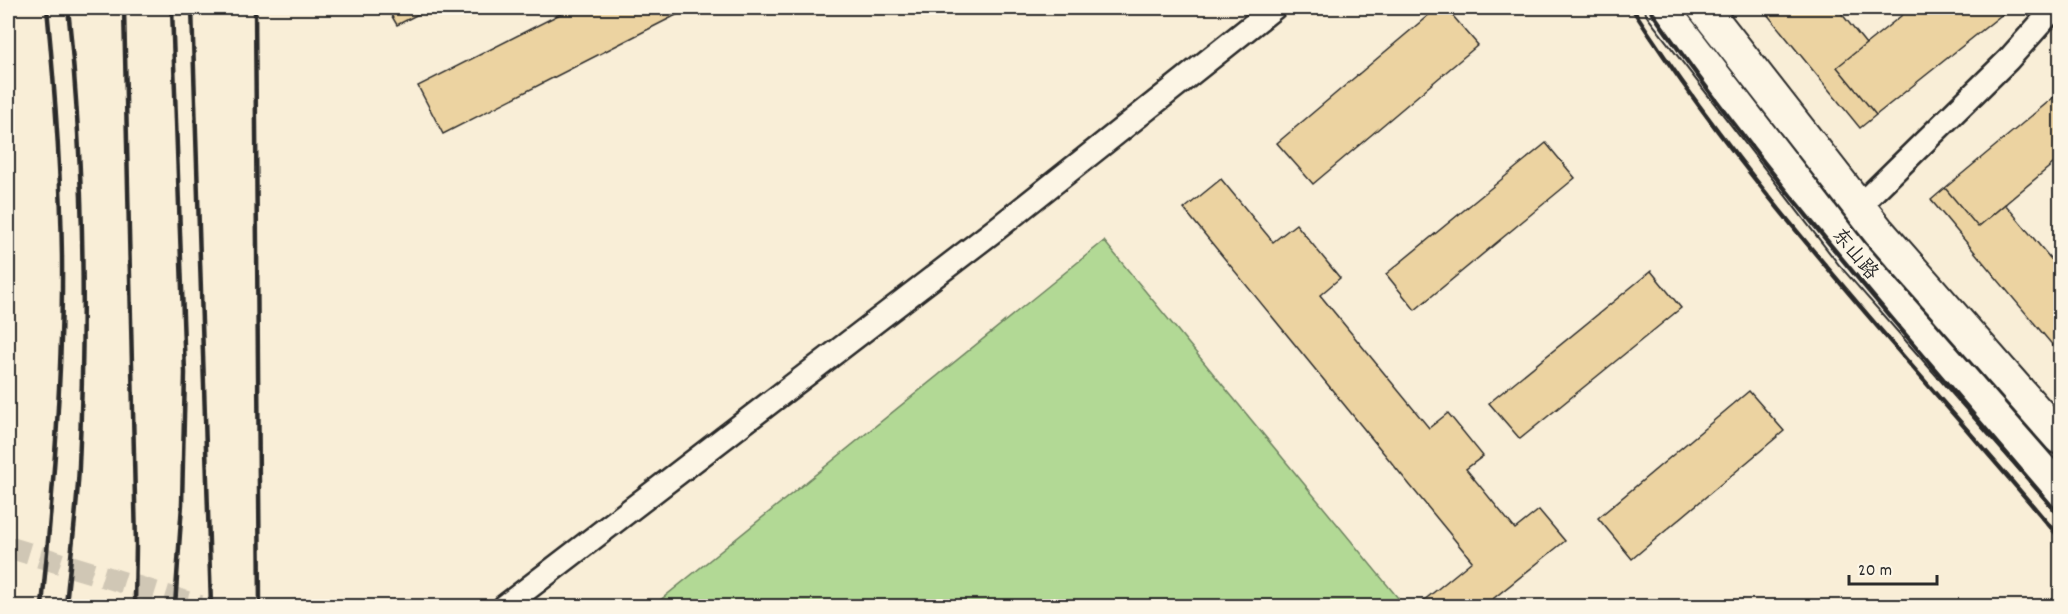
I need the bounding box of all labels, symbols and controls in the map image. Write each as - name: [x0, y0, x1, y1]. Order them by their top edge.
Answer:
- street label: 东山路: [1824, 223, 1885, 288]
- scale bar: [1849, 548, 1938, 586]
- text: 20 m: [1858, 559, 1892, 584]

